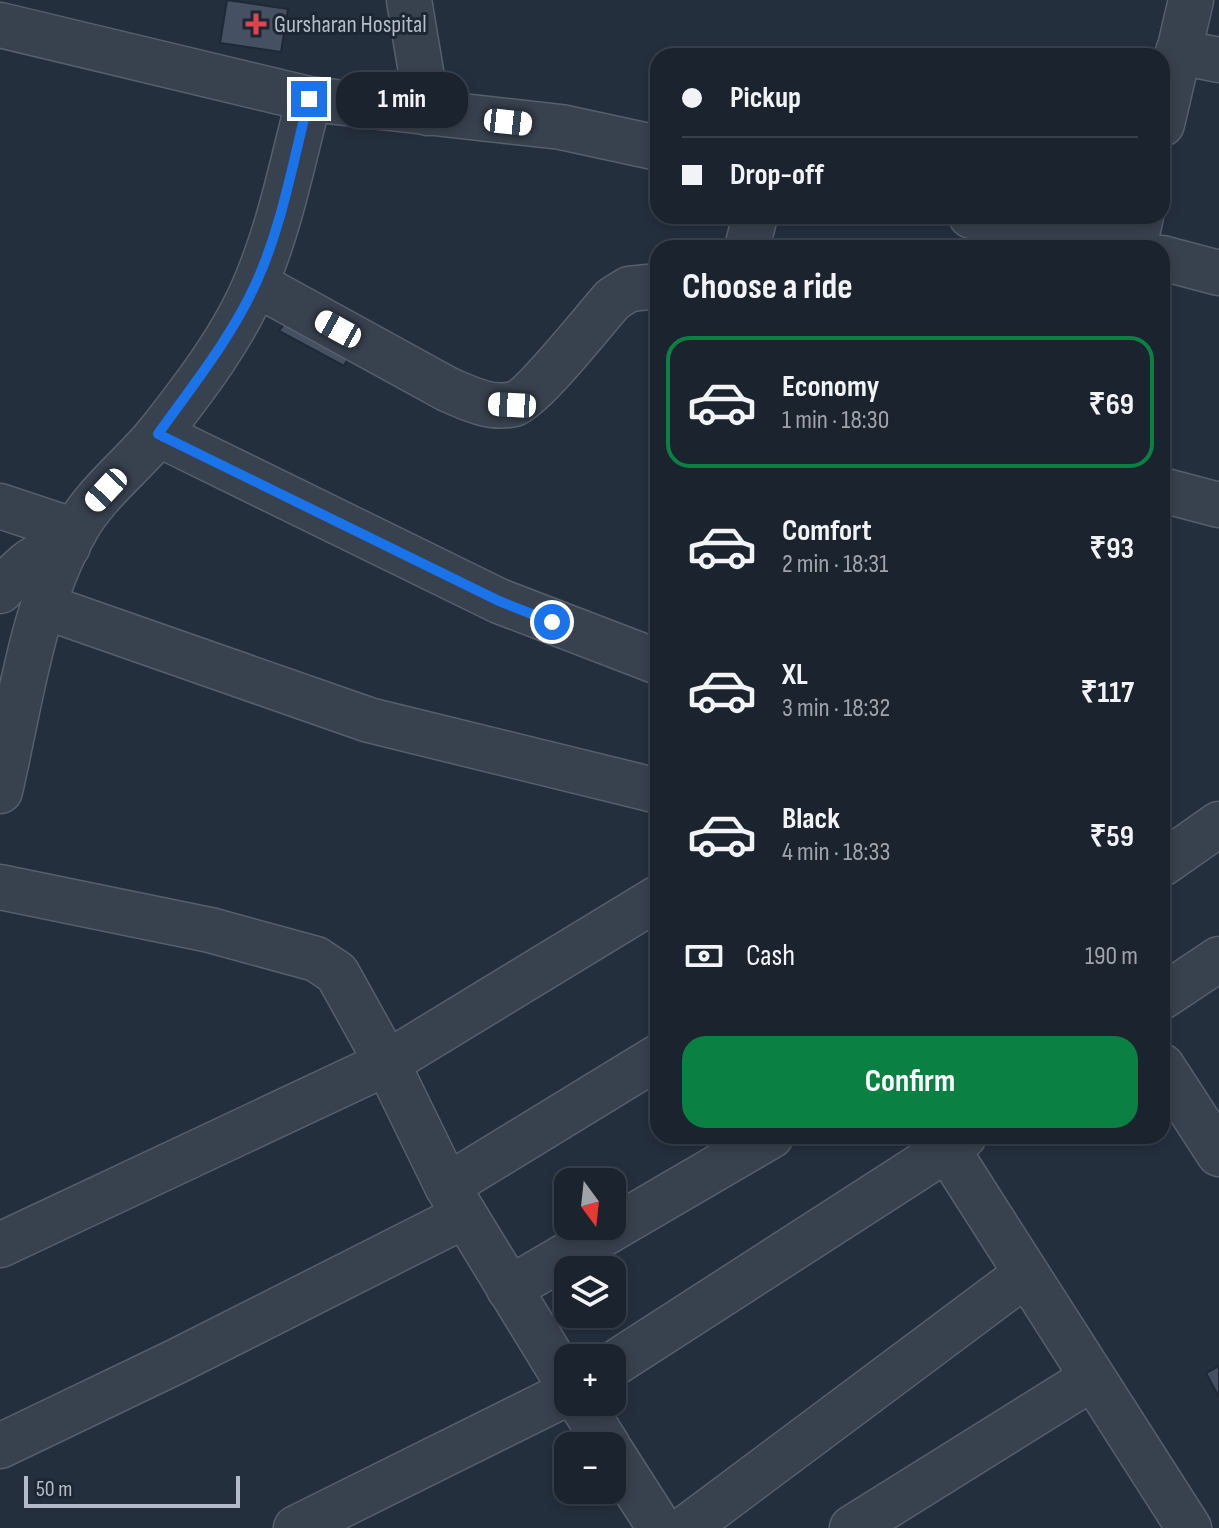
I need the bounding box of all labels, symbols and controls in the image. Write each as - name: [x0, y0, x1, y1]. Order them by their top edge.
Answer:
- place label: Gursharan Hospital: [274, 10, 427, 39]
- marker: Gursharan Hospital: [245, 13, 267, 35]
- callout: 1 min: [337, 71, 469, 127]
- text: Pickup: [730, 80, 801, 116]
- route end: [291, 81, 327, 117]
- text: 1 min: [378, 84, 426, 115]
- car: [483, 108, 533, 136]
- text: Drop-off: [730, 157, 824, 193]
- text: Choose a ride: [682, 266, 853, 309]
- car: [311, 307, 365, 351]
- icon: car: [686, 366, 758, 438]
- text: Economy: [782, 369, 879, 405]
- text: ₹69: [1089, 387, 1134, 423]
- car: [487, 392, 537, 418]
- text: 1 min · 18:30: [782, 405, 889, 436]
- car: [81, 464, 131, 516]
- icon: car: [686, 510, 758, 582]
- text: Comfort: [782, 513, 872, 549]
- text: ₹93: [1089, 531, 1134, 567]
- text: 2 min · 18:31: [782, 549, 888, 580]
- route start: [534, 604, 570, 640]
- icon: car: [686, 654, 758, 726]
- text: XL: [782, 657, 808, 693]
- text: ₹117: [1080, 675, 1134, 711]
- text: 3 min · 18:32: [782, 693, 890, 724]
- icon: car: [686, 798, 758, 870]
- text: Black: [782, 801, 840, 837]
- text: ₹59: [1089, 819, 1134, 855]
- text: 4 min · 18:33: [782, 837, 890, 868]
- icon: cash: [682, 934, 726, 978]
- text: Cash: [746, 938, 795, 974]
- text: 190 m: [1085, 941, 1138, 972]
- button: Confirm: [682, 1036, 1138, 1128]
- north arrow: [554, 1168, 626, 1240]
- map controls: [554, 1168, 626, 1504]
- button: layers: [554, 1256, 626, 1328]
- button: +: [554, 1344, 626, 1416]
- button: −: [554, 1432, 626, 1504]
- scale bar: [24, 1472, 240, 1508]
- text: 50 m: [36, 1476, 72, 1503]

